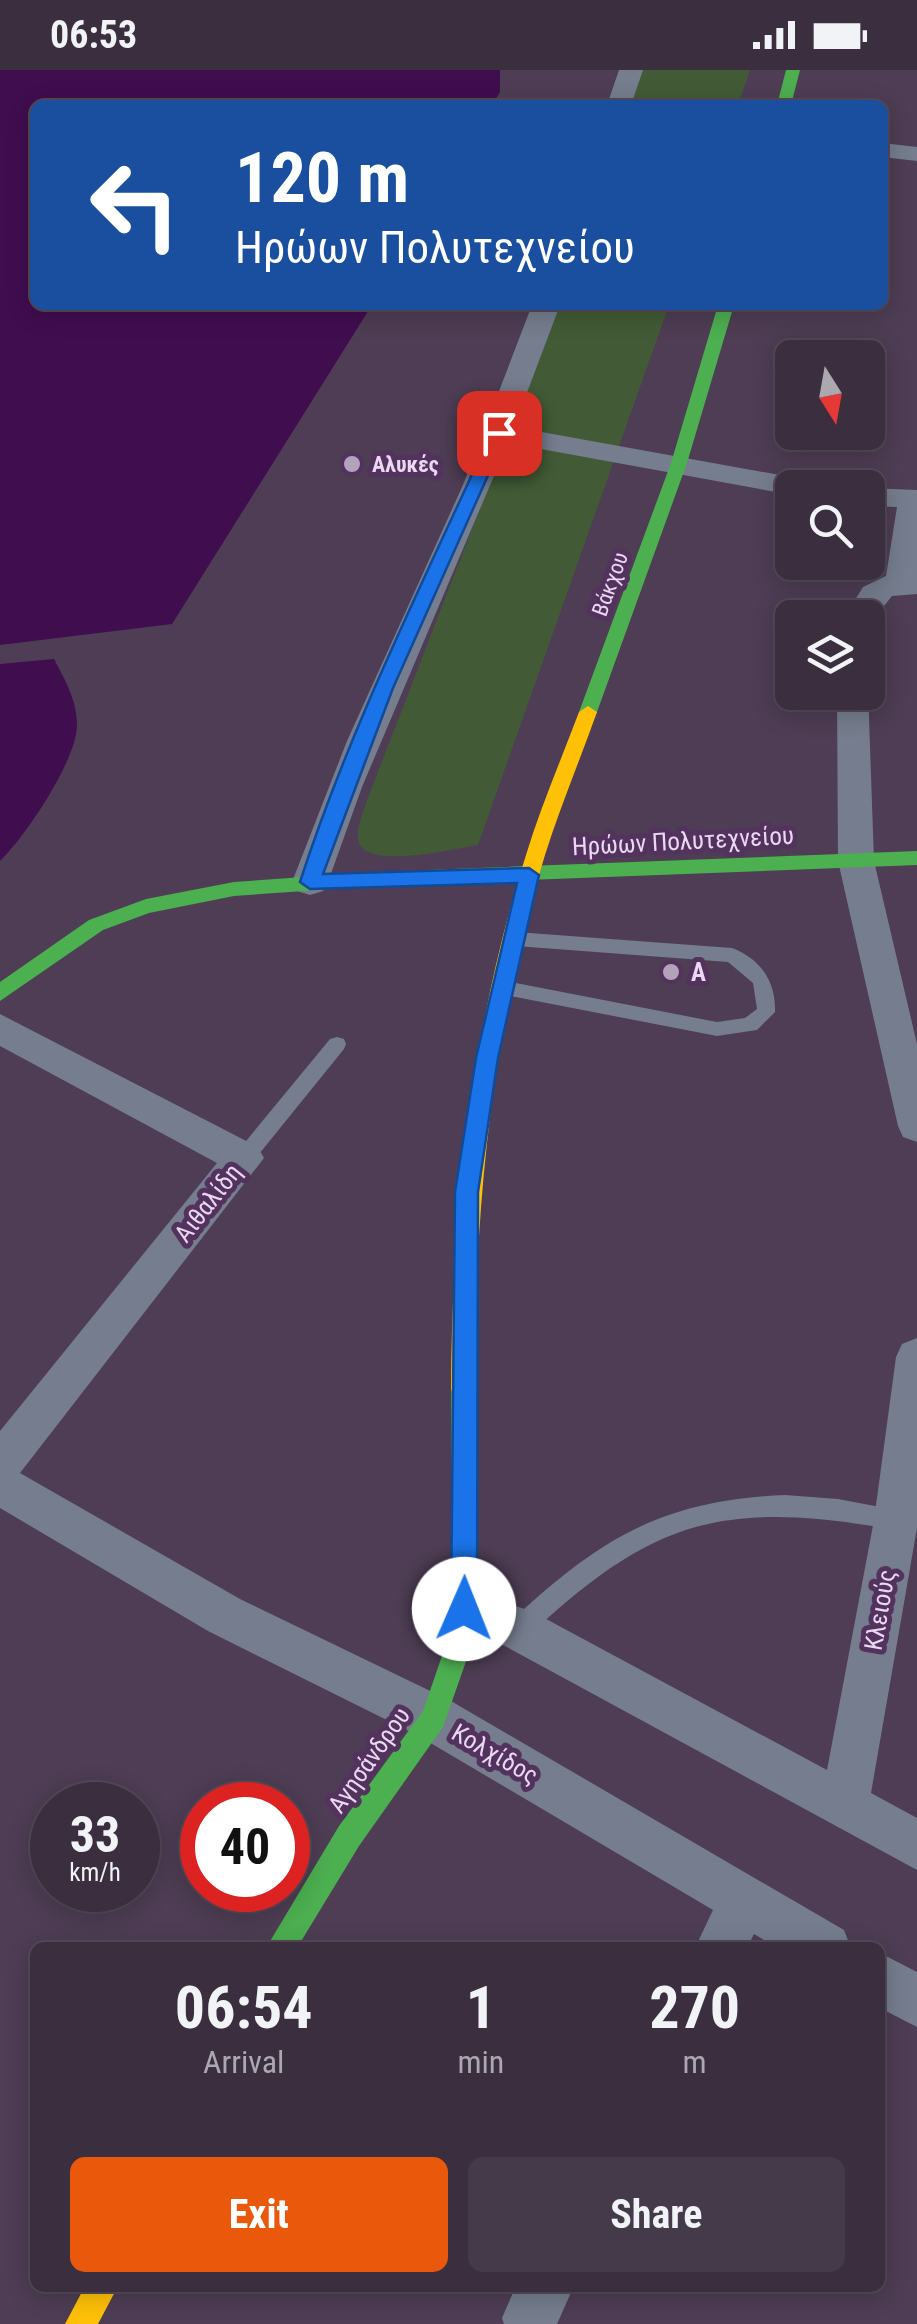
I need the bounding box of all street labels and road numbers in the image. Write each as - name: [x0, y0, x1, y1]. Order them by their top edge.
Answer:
- street label: Βάκχου: [587, 549, 633, 619]
- street label: Ηρώων Πολυτεχνείου: [571, 821, 795, 861]
- street label: Αιθαλίδη: [168, 1158, 248, 1248]
- street label: Κλειούς: [859, 1567, 901, 1653]
- street label: Αγησάνδρου: [322, 1702, 416, 1818]
- street label: Κολχίδος: [447, 1718, 543, 1790]

